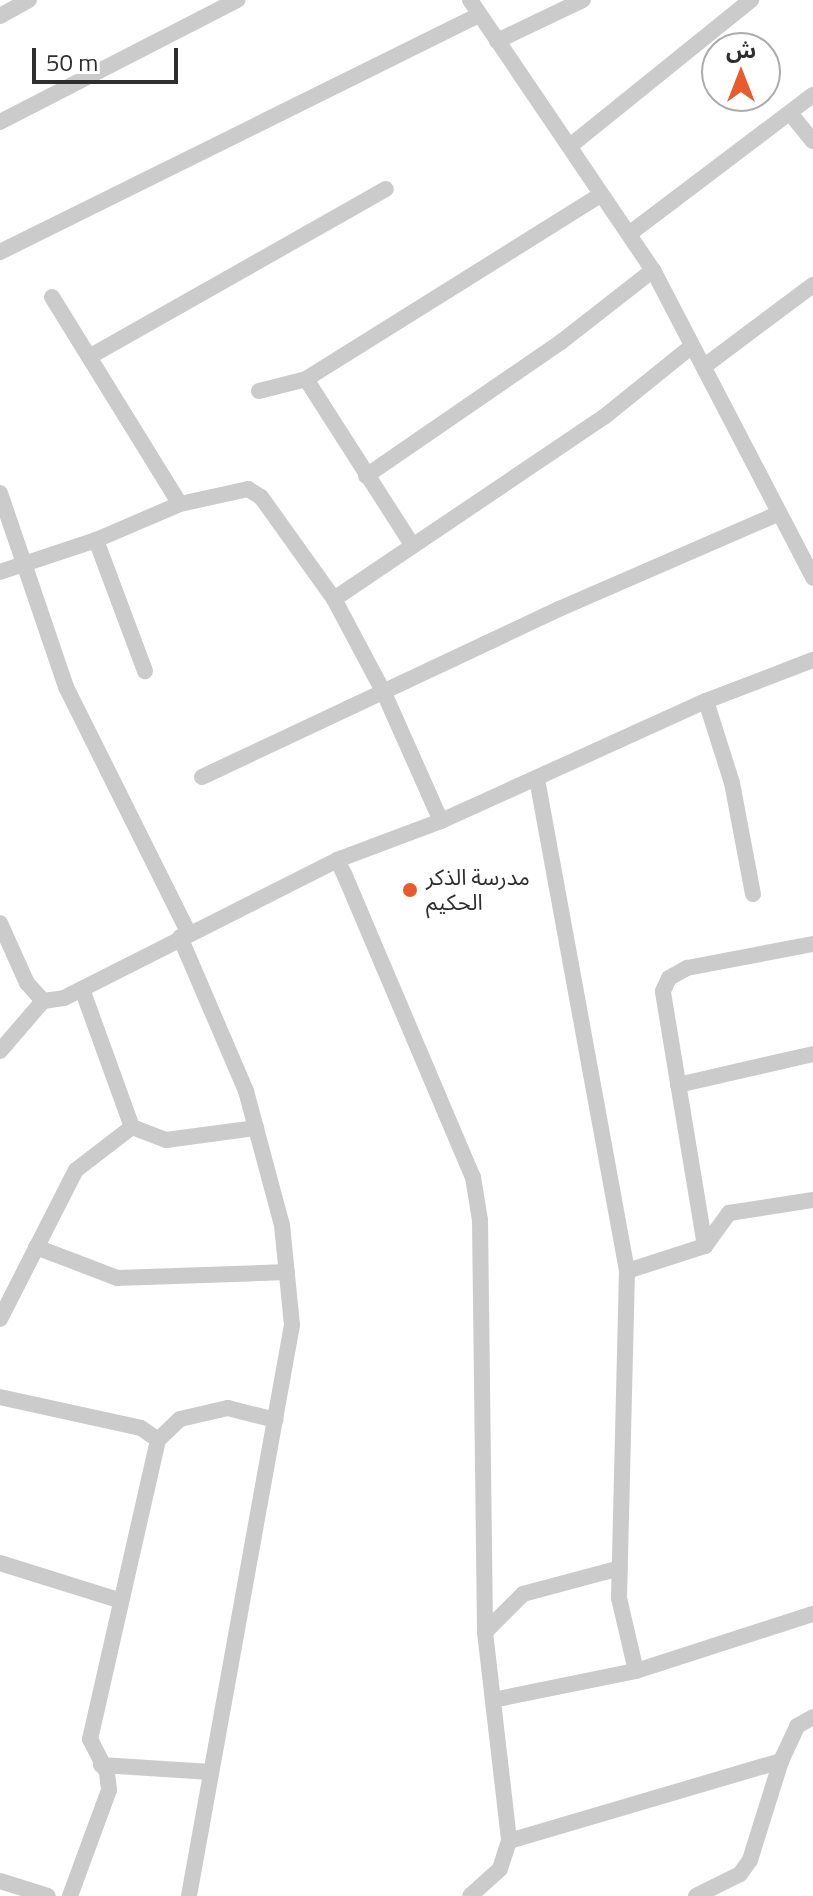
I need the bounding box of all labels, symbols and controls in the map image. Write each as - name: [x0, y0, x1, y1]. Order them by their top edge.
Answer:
- scale bar: [36, 32, 182, 82]
- north arrow: [701, 32, 781, 112]
- text: ش: [726, 33, 756, 67]
- text: 50 m: [46, 44, 98, 80]
- place label: مدرسة الذكر الحكيم: [426, 864, 530, 916]
- marker: مدرسة الذكر الحكيم: [401, 881, 419, 899]

